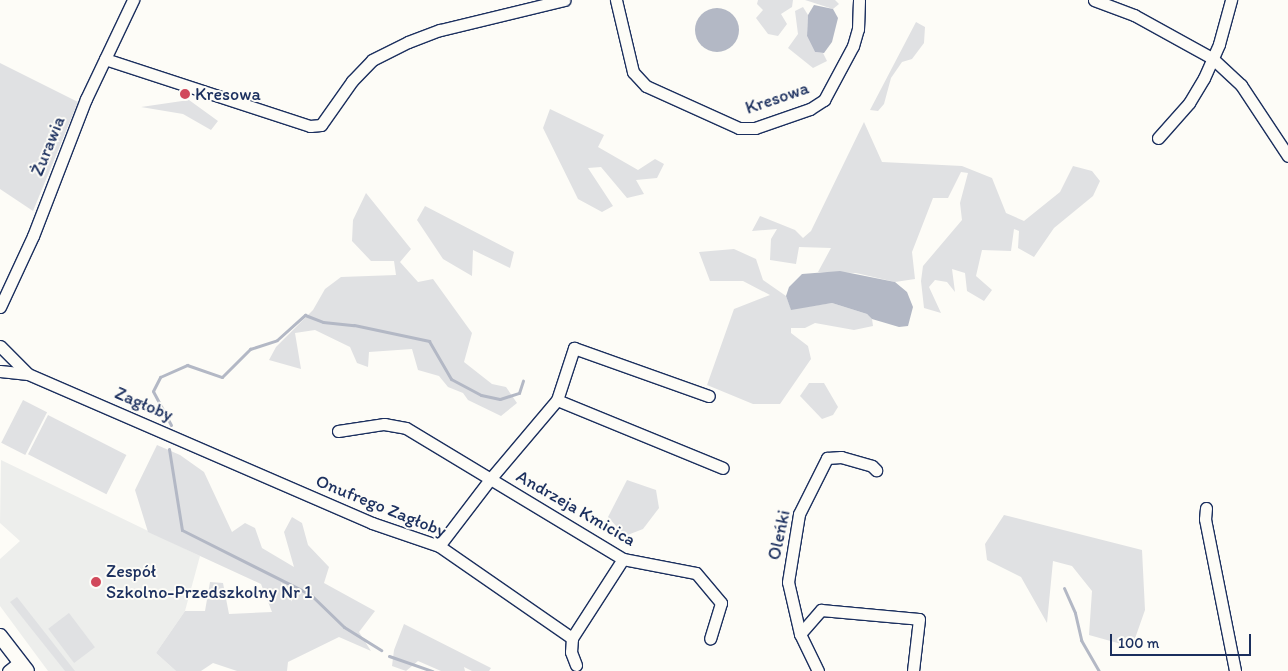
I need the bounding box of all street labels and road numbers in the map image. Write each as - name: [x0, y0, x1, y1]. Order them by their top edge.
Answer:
- street label: Kresowa: [742, 77, 812, 119]
- street label: Żurawia: [26, 113, 70, 179]
- street label: Zagłoby: [112, 382, 176, 426]
- street label: Andrzeja Kmicica: [512, 465, 640, 551]
- street label: Onufrego Zagłoby: [312, 470, 450, 542]
- street label: Oleńki: [763, 508, 795, 562]

